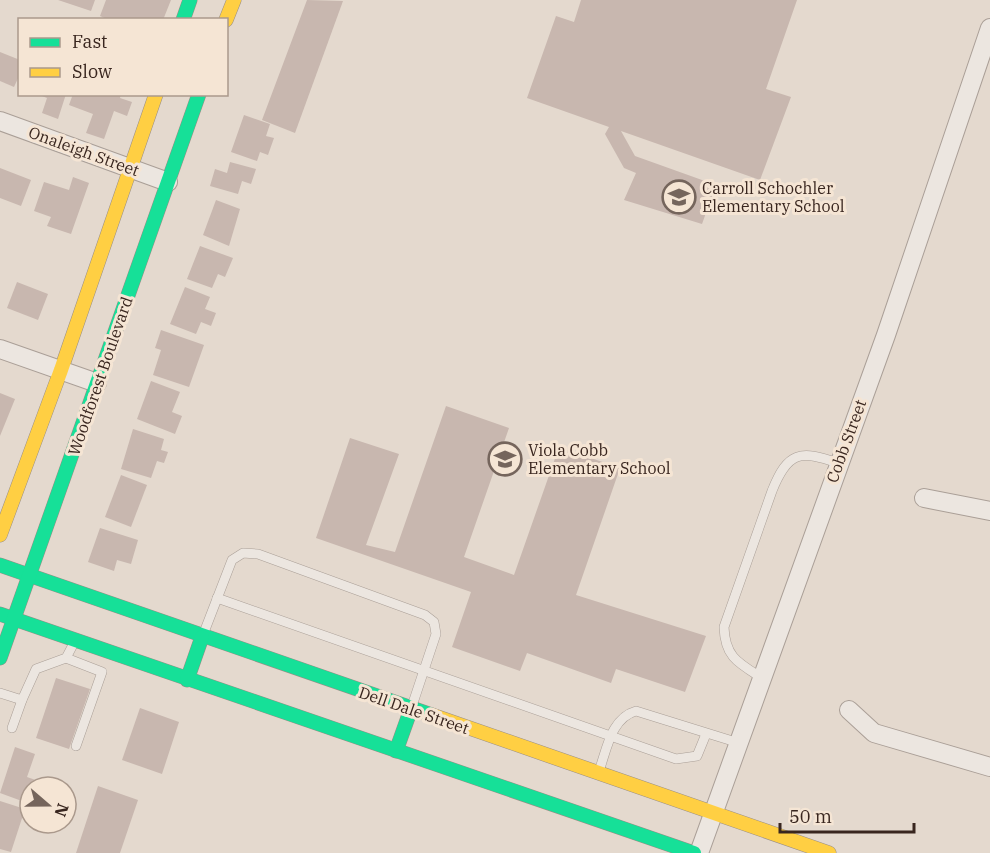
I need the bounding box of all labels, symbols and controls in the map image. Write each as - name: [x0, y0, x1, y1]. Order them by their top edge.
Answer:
- legend: [18, 18, 228, 96]
- text: Fast: [72, 30, 107, 53]
- text: Slow: [72, 60, 112, 83]
- street label: Onaleigh Street: [26, 122, 142, 180]
- place label: Carroll Schochler Elementary School: [702, 178, 845, 216]
- school or university icon: Carroll Schochler Elementary School: [661, 179, 697, 215]
- street label: Woodforest Boulevard: [63, 294, 137, 458]
- street label: Cobb Street: [822, 396, 870, 485]
- place label: Viola Cobb Elementary School: [528, 440, 671, 478]
- school or university icon: Viola Cobb Elementary School: [487, 441, 523, 477]
- street label: Dell Dale Street: [356, 682, 472, 738]
- north arrow: [18, 775, 78, 835]
- scale bar: [780, 796, 914, 834]
- text: N: [51, 801, 74, 819]
- text: 50 m: [789, 805, 832, 828]

